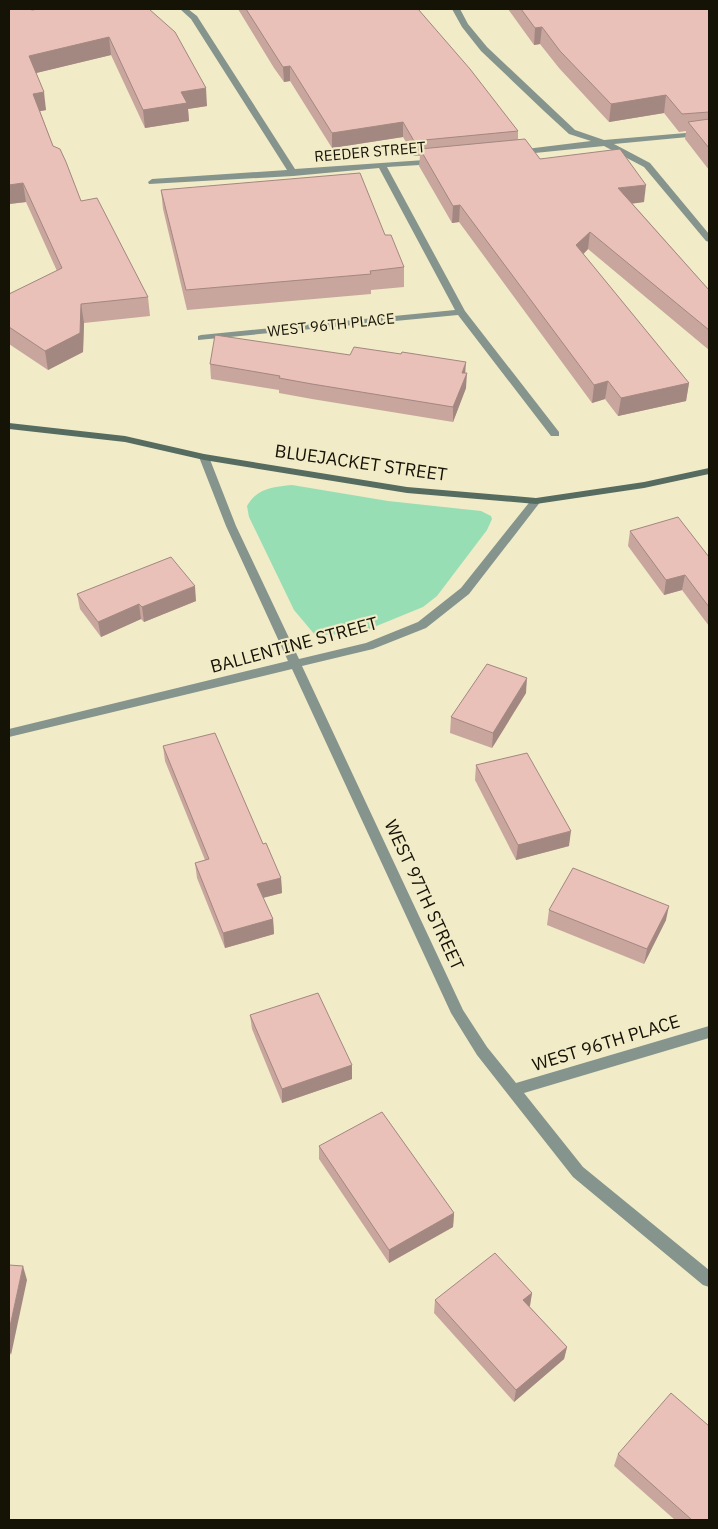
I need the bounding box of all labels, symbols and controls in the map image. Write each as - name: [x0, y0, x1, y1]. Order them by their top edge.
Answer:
- street label: REEDER STREET: [313, 137, 427, 166]
- street label: WEST 96TH PLACE: [266, 308, 396, 341]
- street label: BLUEJACKET STREET: [273, 439, 449, 486]
- street label: BALLENTINE STREET: [208, 611, 380, 678]
- street label: WEST 97TH STREET: [379, 816, 469, 974]
- street label: WEST 96TH PLACE: [529, 1009, 683, 1076]

